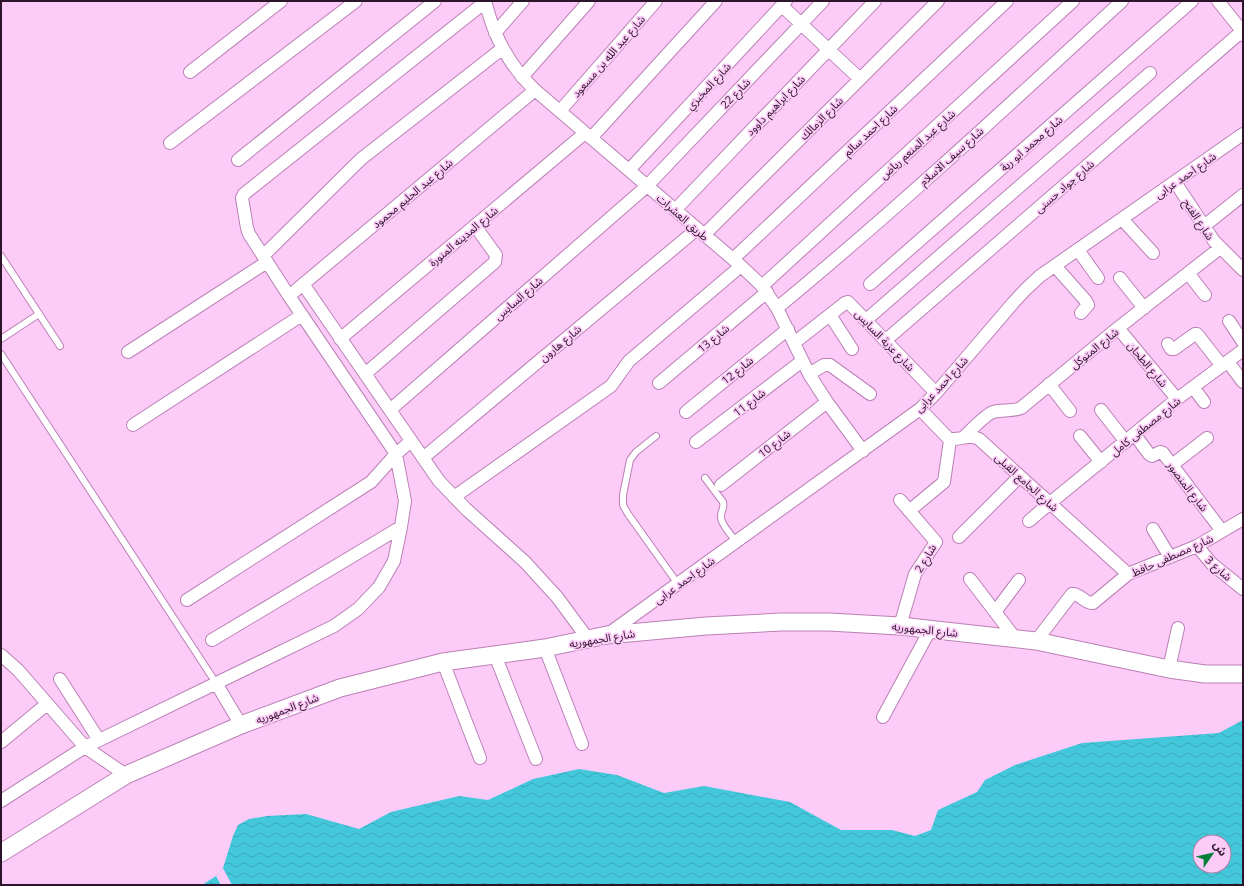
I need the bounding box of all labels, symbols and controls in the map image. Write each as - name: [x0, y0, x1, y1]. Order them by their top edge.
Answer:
- street label: شارع عبد الله بن مسعود: [568, 11, 649, 101]
- street label: شارع المخبزي: [682, 59, 736, 115]
- street label: شارع ابراهيم داوود: [742, 71, 810, 140]
- street label: شارع 22: [717, 74, 754, 112]
- street label: شارع الزمالك: [796, 93, 847, 144]
- street label: شارع احمد سالم: [840, 101, 902, 161]
- street label: شارع عبد المنعم رياض: [876, 106, 960, 184]
- street label: شارع محمد ابو رية: [997, 111, 1066, 175]
- street label: شارع سيف الاسلام: [916, 123, 987, 190]
- street label: شارع احمد عرابى: [1151, 148, 1220, 203]
- street label: شارع عبد الحليم محمود: [369, 155, 457, 233]
- street label: شارع جواد حسنى: [1031, 156, 1098, 217]
- street label: طريق العشرات: [654, 190, 712, 244]
- street label: شارع الفتح: [1179, 195, 1218, 243]
- street label: شارع المدينه المنورة: [425, 202, 502, 270]
- street label: شارع السايس: [491, 273, 546, 324]
- street label: شارع عزبة السايس: [851, 306, 919, 375]
- street label: شارع 13: [694, 320, 733, 356]
- street label: شارع هارون: [536, 321, 585, 366]
- street label: شارع المتوكل: [1067, 324, 1122, 373]
- street label: شارع الطحان: [1124, 338, 1172, 391]
- street label: شارع 12: [718, 352, 757, 388]
- street label: شارع احمد عرابى: [911, 352, 972, 416]
- street label: شارع 11: [730, 385, 769, 420]
- street label: شارع مصطفى كامل: [1107, 393, 1184, 460]
- street label: شارع 10: [755, 426, 794, 461]
- street label: شارع الجامع القبلى: [991, 449, 1062, 516]
- street label: شارع المنصور: [1163, 457, 1212, 515]
- street label: شارع مصطفى حافظ: [1129, 530, 1216, 581]
- street label: شارع 2: [911, 541, 940, 575]
- street label: شارع 3: [1202, 552, 1236, 585]
- street label: شارع احمد عرابى: [651, 553, 718, 608]
- street label: شارع الجمهوريه: [891, 618, 959, 641]
- street label: شارع الجمهوريه: [568, 625, 636, 652]
- street label: شارع الجمهوريه: [253, 689, 321, 728]
- north arrow: [1192, 834, 1232, 874]
- text: ش: [1210, 838, 1231, 859]

